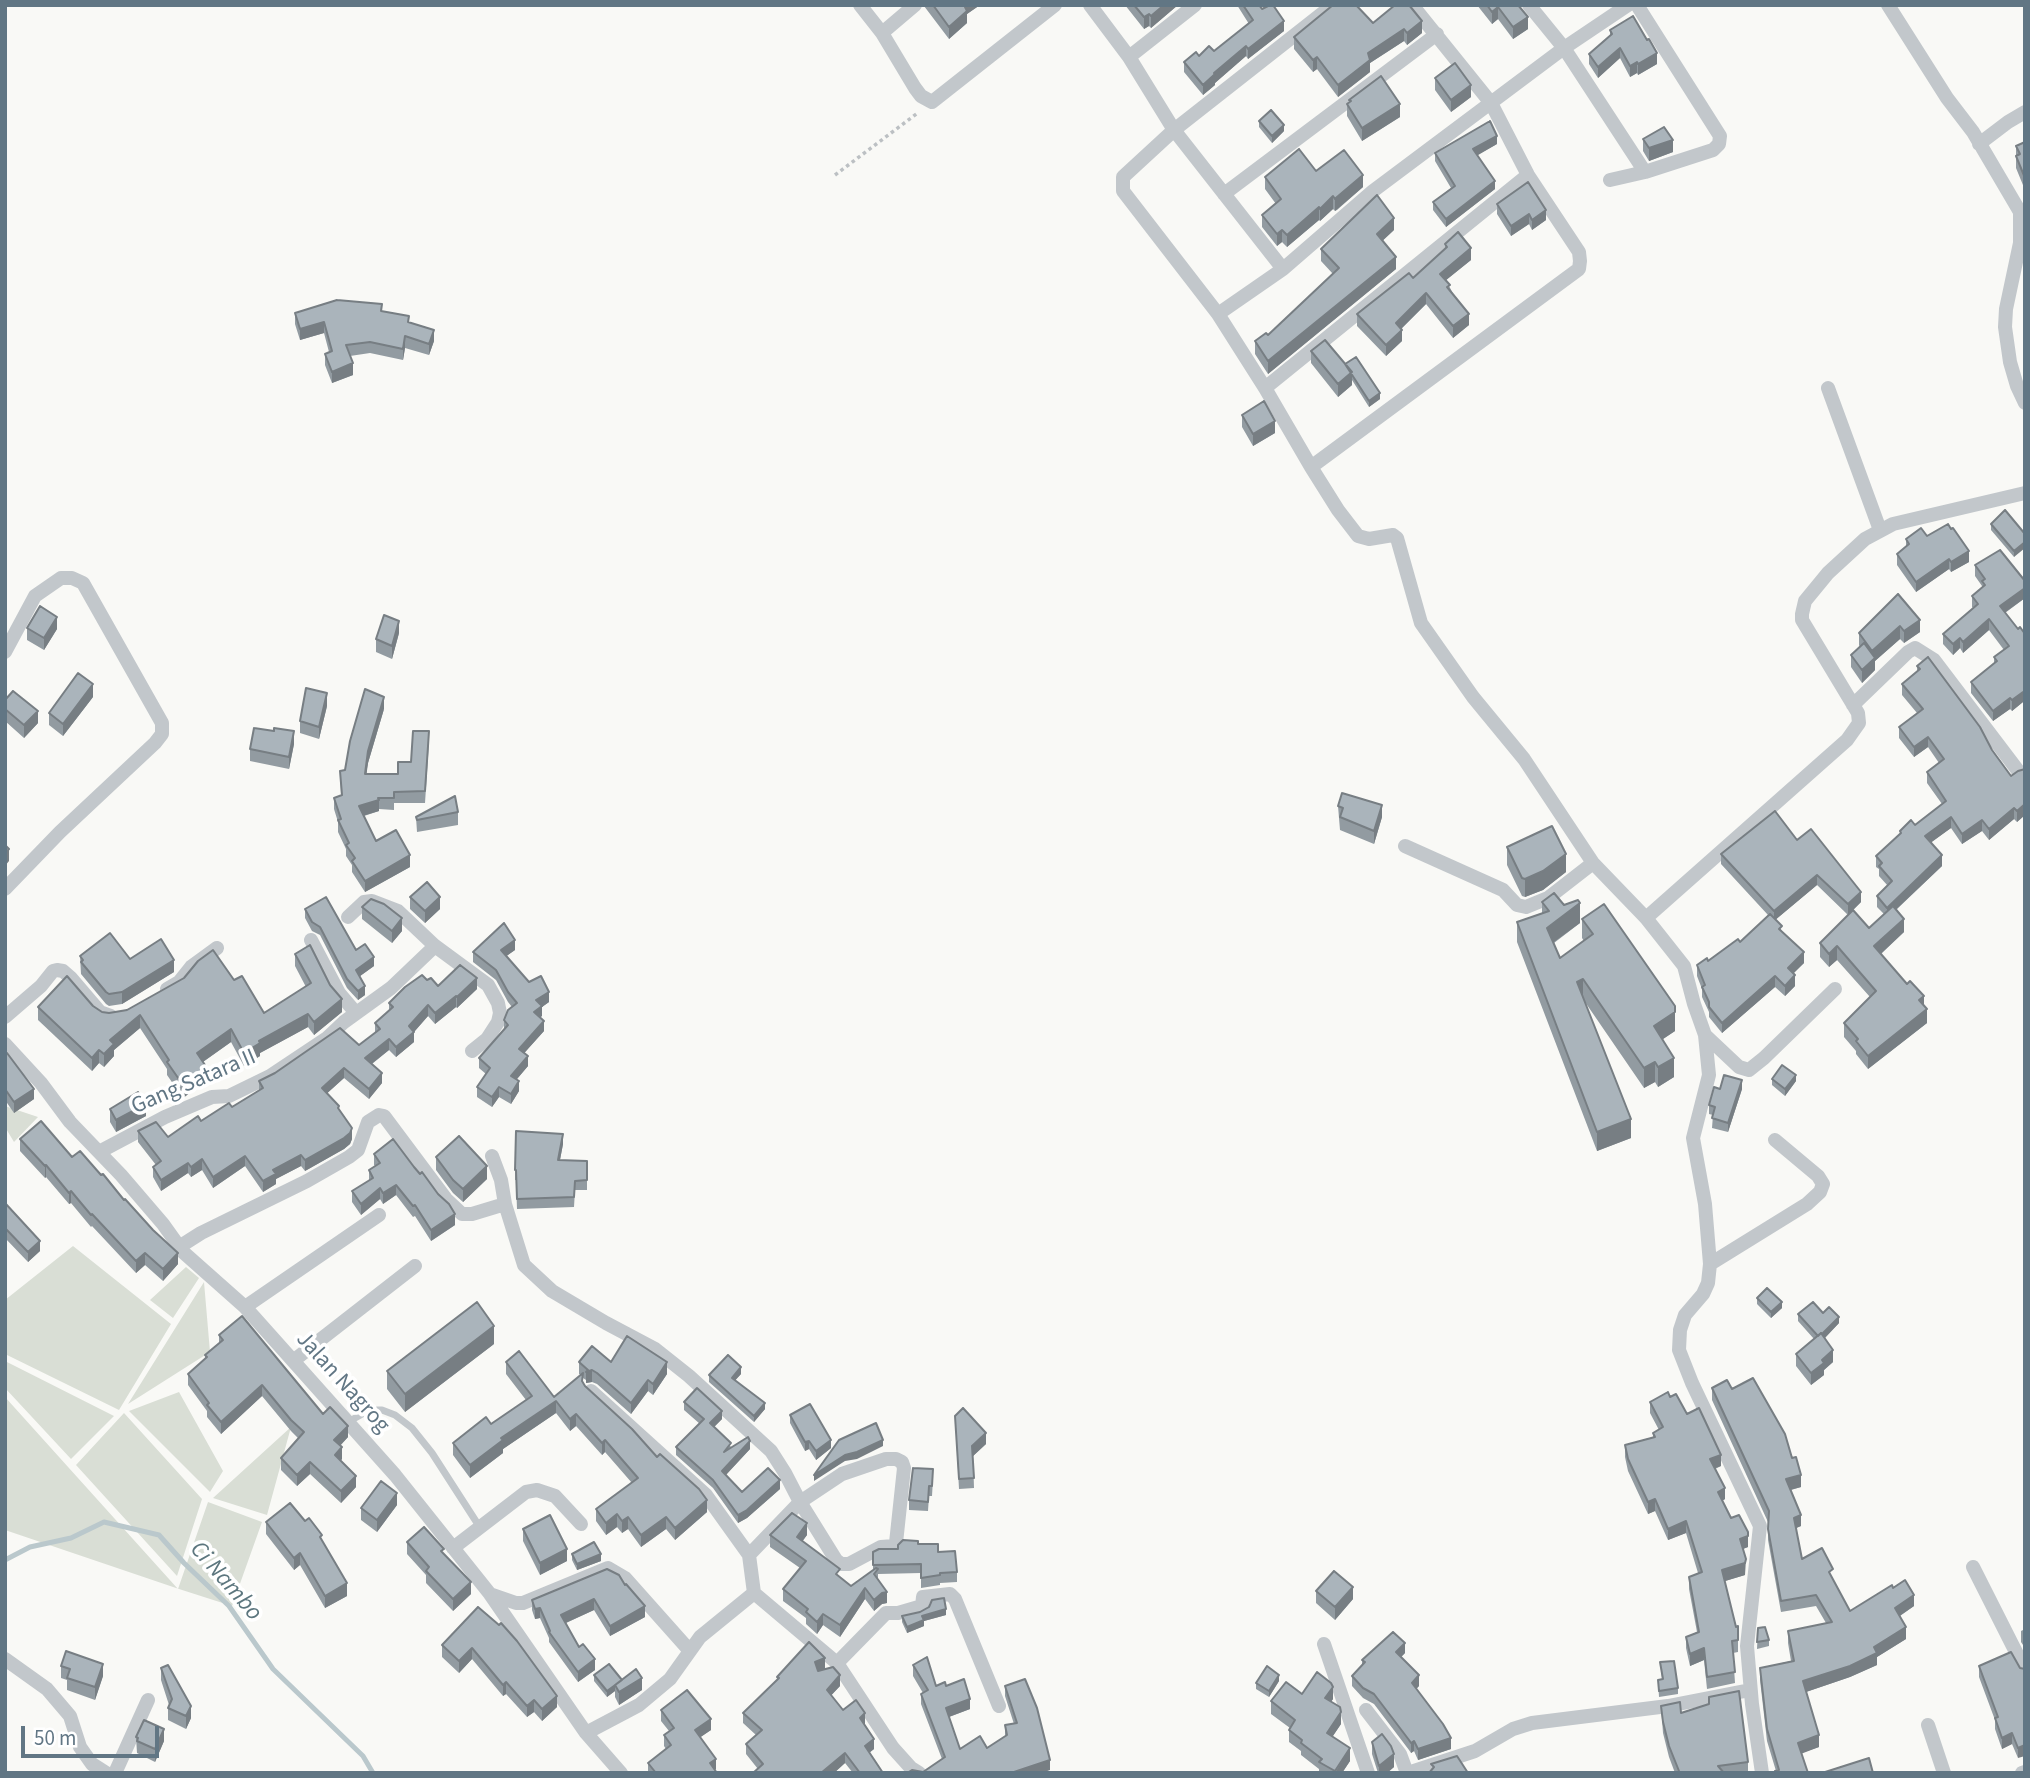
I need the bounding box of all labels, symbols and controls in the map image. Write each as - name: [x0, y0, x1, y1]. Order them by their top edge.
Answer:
- street label: Gang Satara II: [128, 1044, 260, 1122]
- street label: Jalan Nagrog: [289, 1327, 395, 1439]
- water label: Ci Nambo: [183, 1536, 267, 1628]
- scale bar: [24, 1712, 163, 1756]
- text: 50 m: [34, 1723, 76, 1753]

